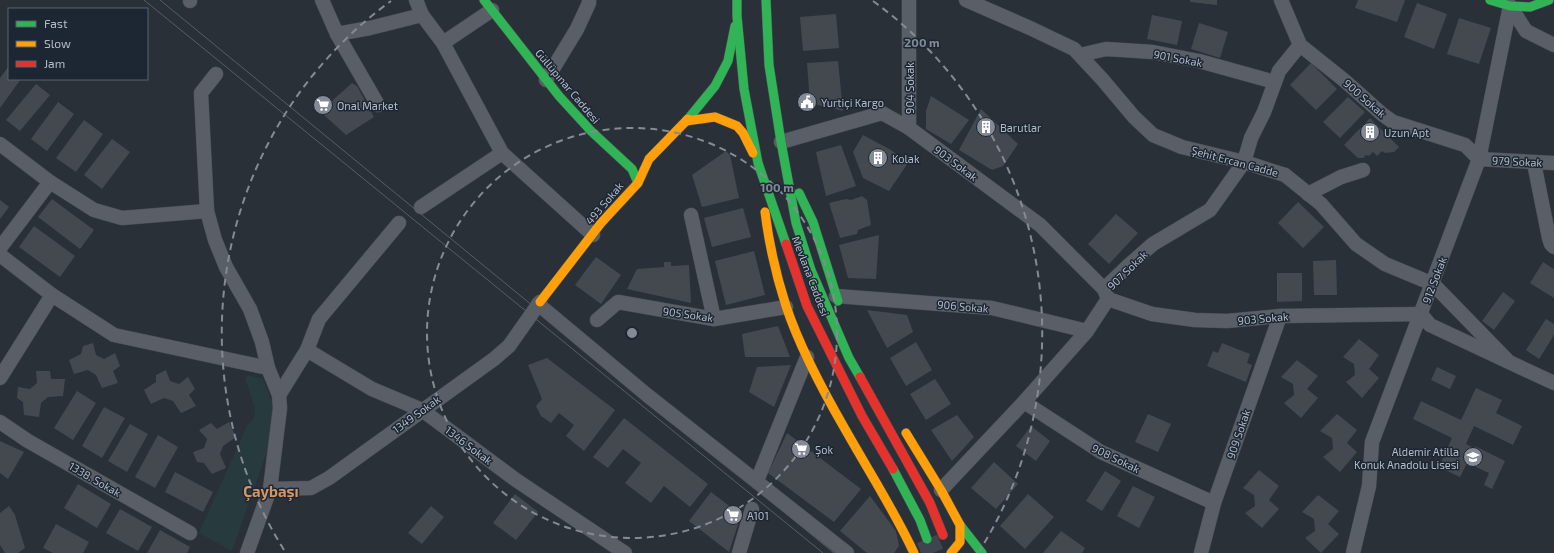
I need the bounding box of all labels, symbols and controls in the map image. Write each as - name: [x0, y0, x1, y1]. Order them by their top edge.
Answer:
- legend: [8, 8, 148, 80]
- text: Fast: [44, 16, 68, 30]
- text: 200 m: [904, 35, 940, 49]
- text: Slow: [44, 36, 71, 50]
- street label: Güllüpınar Caddesi: [533, 46, 603, 126]
- street label: 901 Sokak: [1153, 47, 1204, 69]
- text: Jam: [44, 56, 65, 70]
- street label: 904 Sokak: [903, 62, 916, 114]
- street label: 900 Sokak: [1341, 76, 1389, 120]
- public building icon: Yurtiçi Kargo: [796, 91, 818, 113]
- supermarket icon: Onal Market: [312, 94, 334, 116]
- place label: Yurtiçi Kargo: [821, 96, 884, 110]
- place label: Onal Market: [337, 99, 398, 112]
- building icon: Barutlar: [975, 116, 997, 138]
- place label: Barutlar: [1000, 121, 1042, 134]
- building icon: Uzun Apt: [1359, 121, 1381, 143]
- place label: Uzun Apt: [1384, 126, 1429, 139]
- street label: 903 Sokak: [932, 142, 981, 184]
- street label: Şehit Ercan Cadde: [1190, 143, 1280, 181]
- building icon: Kolak: [867, 147, 889, 169]
- place label: Kolak: [892, 152, 920, 165]
- street label: 979 Sokak: [1492, 153, 1543, 169]
- street label: 493 Sokak: [583, 179, 626, 227]
- text: 100 m: [760, 180, 794, 194]
- street label: Mevlana Caddesi: [790, 234, 832, 318]
- street label: 907 Sokak: [1104, 247, 1150, 292]
- street label: 912 Sokak: [1419, 254, 1449, 305]
- street label: 906 Sokak: [937, 297, 990, 315]
- street label: 905 Sokak: [662, 304, 715, 324]
- street label: 903 Sokak: [1237, 309, 1289, 327]
- centre of rings: [625, 326, 639, 340]
- street label: 1349 Sokak: [390, 392, 443, 436]
- street label: 909 Sokak: [1223, 407, 1253, 460]
- street label: 1346 Sokak: [443, 423, 495, 467]
- supermarket icon: Şok: [790, 438, 812, 460]
- street label: 908 Sokak: [1090, 441, 1142, 475]
- place label: Şok: [815, 443, 833, 458]
- place label: Aldemir Atilla Konuk Anadolu Lisesi: [1354, 445, 1459, 471]
- school or university icon: Aldemir Atilla Konuk Anadolu Lisesi: [1462, 446, 1484, 468]
- street label: 1338. Sokak: [67, 459, 124, 499]
- district label: Çaybaşı: [243, 482, 299, 502]
- supermarket icon: A101: [722, 504, 744, 526]
- place label: A101: [747, 509, 769, 522]

